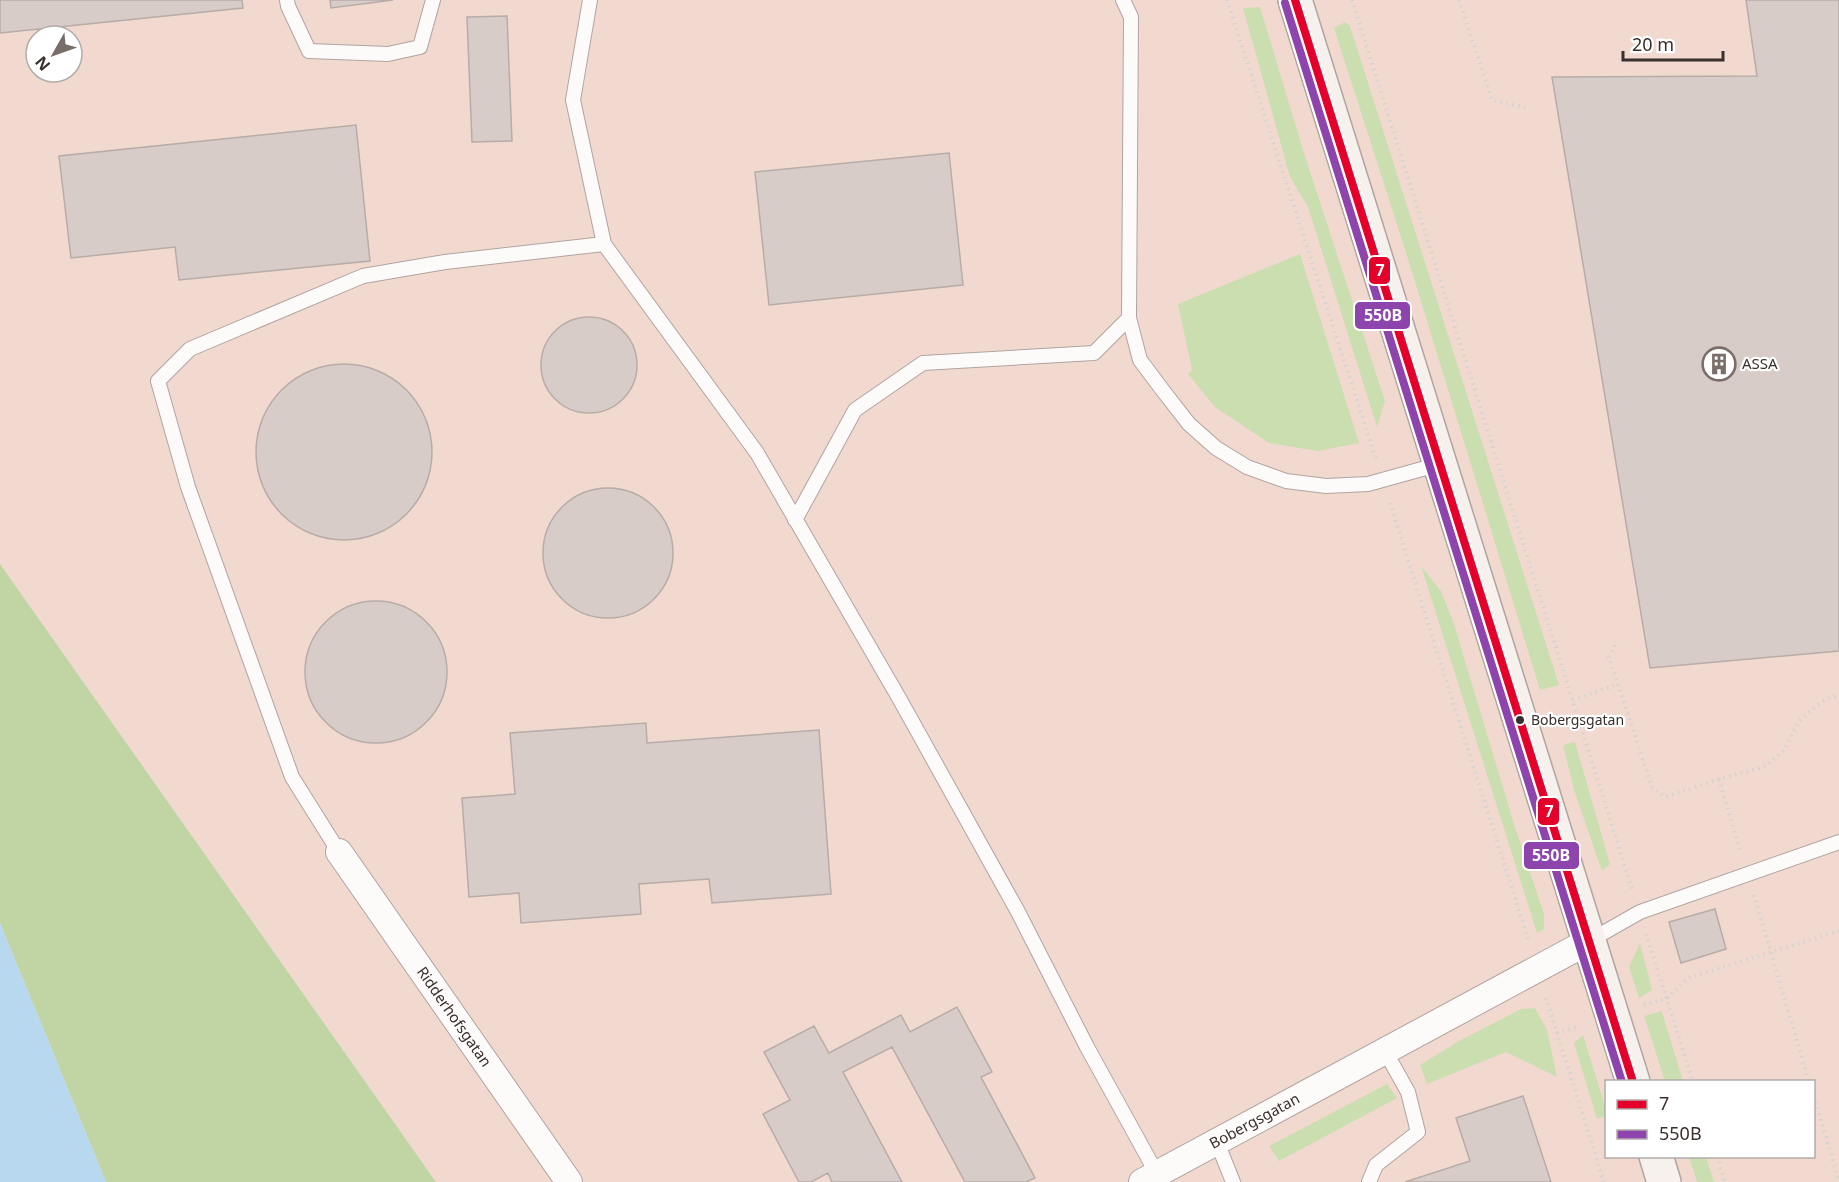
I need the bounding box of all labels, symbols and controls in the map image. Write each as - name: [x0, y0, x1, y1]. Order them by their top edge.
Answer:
- north arrow: [24, 24, 84, 84]
- scale bar: [1623, 24, 1724, 62]
- text: 20 m: [1632, 32, 1674, 56]
- text: N: [30, 52, 55, 76]
- line badge: 7: [1368, 256, 1391, 285]
- text: 7: [1375, 259, 1385, 281]
- line badge: 550B: [1354, 301, 1411, 330]
- text: 550B: [1364, 304, 1402, 326]
- building icon: ASSA: [1701, 346, 1737, 382]
- place label: ASSA: [1742, 353, 1778, 373]
- place label: Bobergsgatan: [1531, 710, 1624, 729]
- marker: Bobergsgatan: [1514, 714, 1526, 726]
- line badge: 7: [1537, 797, 1560, 826]
- text: 7: [1544, 800, 1554, 822]
- line badge: 550B: [1523, 841, 1580, 870]
- text: 550B: [1532, 844, 1570, 866]
- street label: Ridderhofsgatan: [413, 962, 497, 1070]
- legend: [1605, 1080, 1815, 1158]
- street label: Bobergsgatan: [1206, 1088, 1303, 1153]
- text: 7: [1659, 1091, 1669, 1115]
- text: 550B: [1659, 1121, 1702, 1145]

